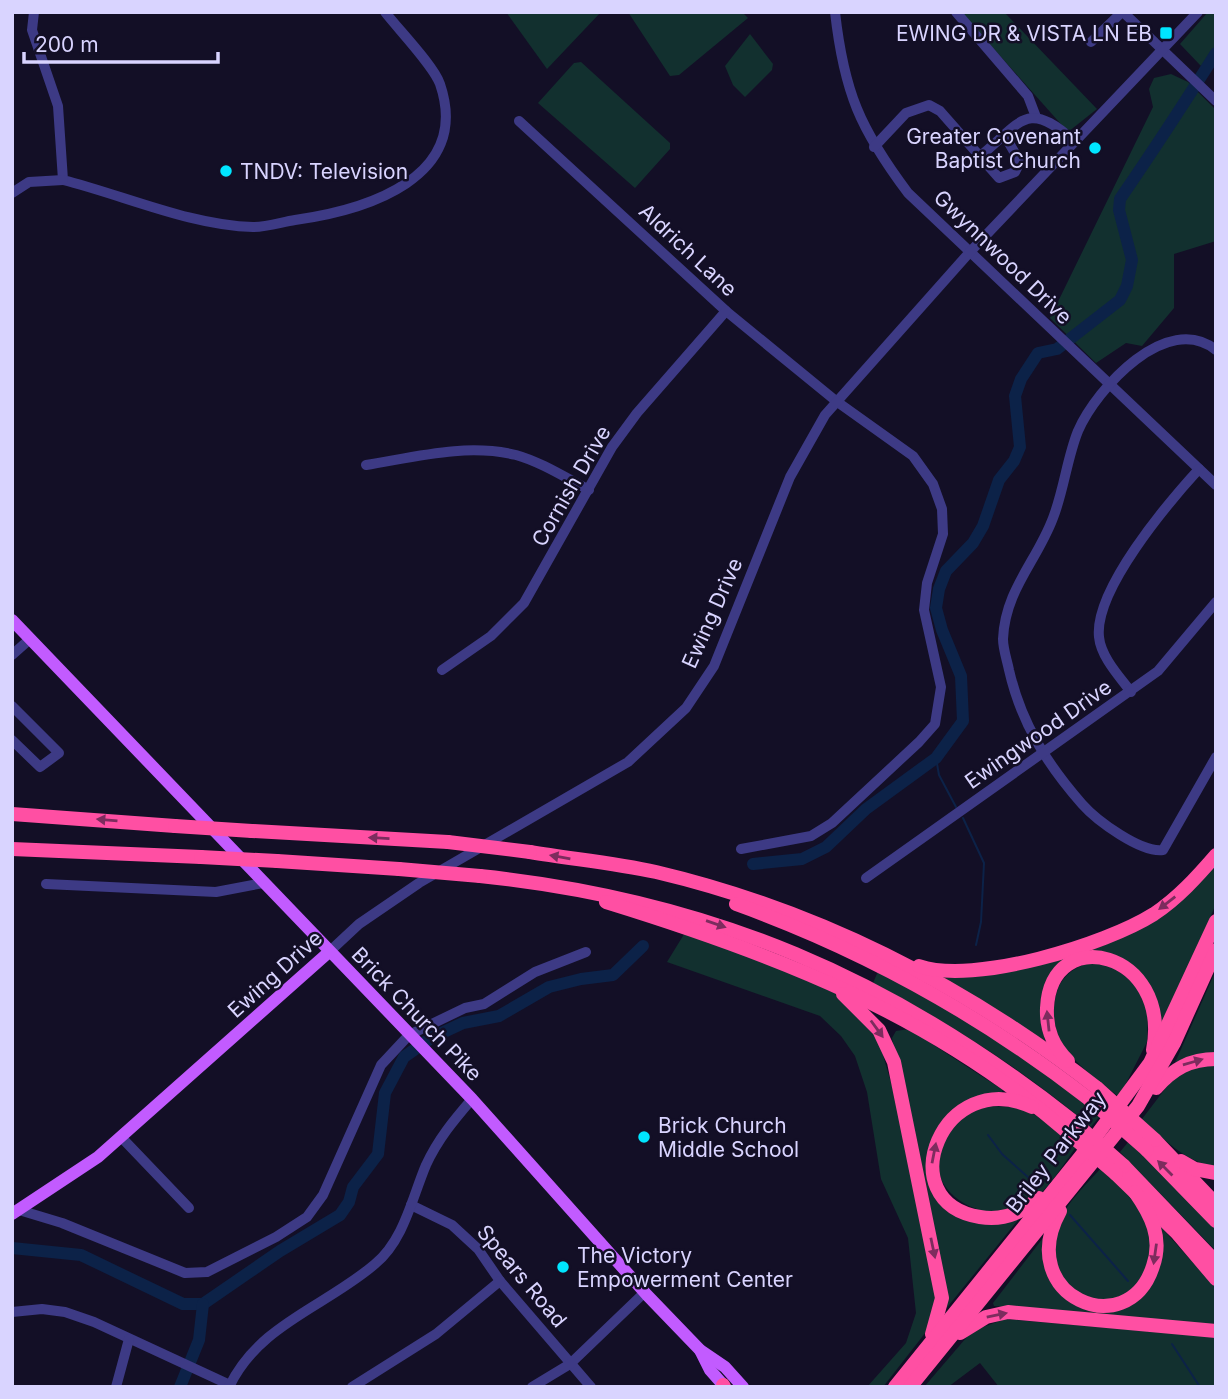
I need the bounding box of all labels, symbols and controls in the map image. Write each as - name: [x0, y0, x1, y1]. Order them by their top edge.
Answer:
- scale bar: [24, 21, 219, 65]
- place label: EWING DR & VISTA LN EB: [896, 21, 1152, 46]
- marker: EWING DR & VISTA LN EB: [1158, 25, 1174, 41]
- text: 200 m: [35, 32, 99, 57]
- place label: Greater Covenant Baptist Church: [906, 124, 1081, 173]
- marker: Greater Covenant Baptist Church: [1087, 140, 1103, 156]
- place label: TNDV: Television: [240, 159, 408, 184]
- marker: TNDV: Television: [218, 163, 234, 179]
- street label: Gwynnwood Drive: [929, 185, 1077, 329]
- street label: Aldrich Lane: [634, 198, 742, 302]
- street label: Cornish Drive: [526, 421, 616, 551]
- street label: Ewing Drive: [677, 554, 747, 672]
- street label: Ewingwood Drive: [960, 674, 1116, 794]
- one-way arrow: [96, 814, 118, 825]
- one-way arrow: [368, 833, 390, 844]
- one-way arrow: [549, 851, 571, 862]
- one-way arrow: [1159, 896, 1177, 911]
- one-way arrow: [706, 919, 727, 930]
- street label: Ewing Drive: [223, 925, 327, 1023]
- street label: Brick Church Pike: [347, 942, 487, 1086]
- one-way arrow: [1043, 1010, 1054, 1032]
- one-way arrow: [870, 1020, 884, 1038]
- one-way arrow: [1183, 1057, 1204, 1067]
- street label: Briley Parkway: [1001, 1086, 1111, 1218]
- place label: Brick Church Middle School: [658, 1113, 799, 1162]
- marker: Brick Church Middle School: [636, 1129, 652, 1145]
- one-way arrow: [928, 1142, 939, 1164]
- one-way arrow: [1156, 1159, 1173, 1176]
- street label: Spears Road: [472, 1220, 572, 1332]
- one-way arrow: [927, 1237, 938, 1259]
- place label: The Victory Empowerment Center: [577, 1243, 793, 1292]
- one-way arrow: [1149, 1243, 1160, 1265]
- marker: The Victory Empowerment Center: [555, 1259, 571, 1275]
- one-way arrow: [986, 1309, 1008, 1320]

